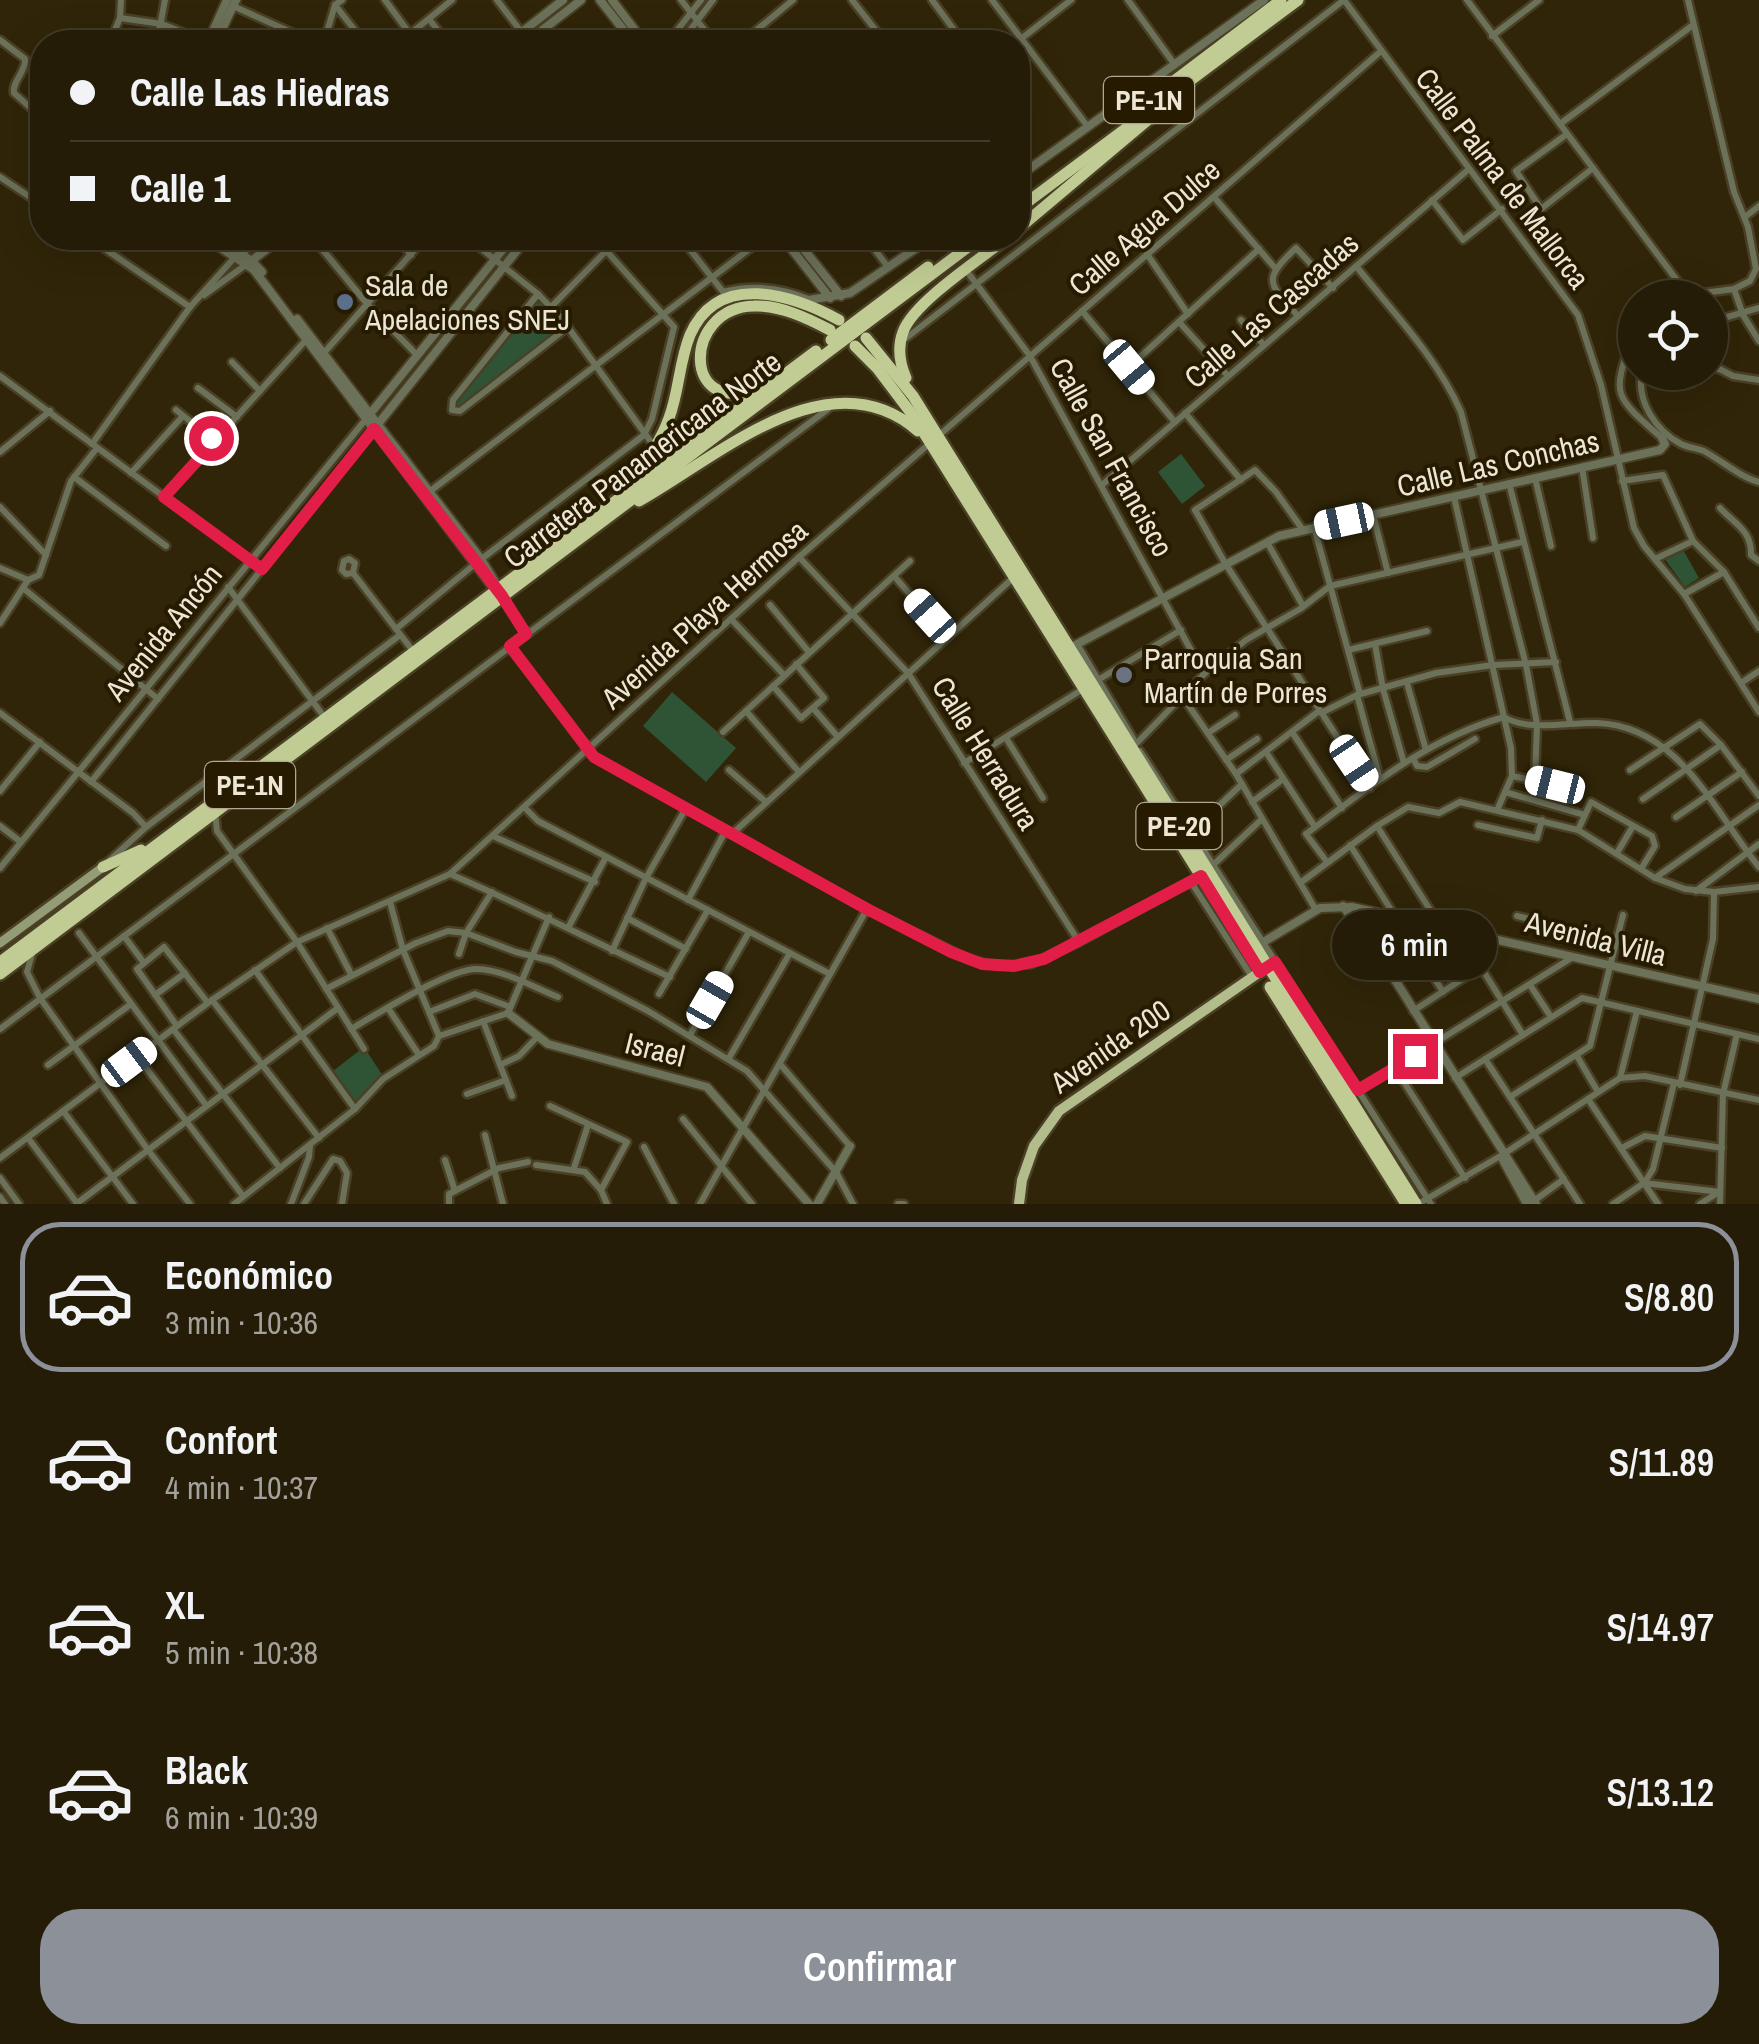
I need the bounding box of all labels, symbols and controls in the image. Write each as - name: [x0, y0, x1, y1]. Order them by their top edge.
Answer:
- street label: Calle Palma de Mallorca: [1407, 60, 1599, 297]
- text: Calle Las Hiedras: [130, 67, 390, 118]
- road number: PE-1N: [1104, 77, 1194, 123]
- street label: Calle Agua Dulce: [1060, 150, 1228, 304]
- text: Calle 1: [130, 163, 230, 214]
- street label: Calle Las Cascadas: [1175, 223, 1367, 397]
- place label: Sala de Apelaciones SNEJ: [364, 265, 570, 339]
- map controls: [1618, 280, 1728, 390]
- button: locate: [1618, 280, 1728, 390]
- marker: Sala de Apelaciones SNEJ: [334, 291, 356, 313]
- car: [1098, 334, 1160, 400]
- street label: Carretera Panamericana Norte: [495, 341, 789, 577]
- street label: Calle San Francisco: [1041, 350, 1183, 564]
- route start: [189, 416, 234, 461]
- street label: Calle Las Conchas: [1393, 420, 1603, 506]
- car: [1312, 500, 1376, 542]
- street label: Avenida Playa Hermosa: [591, 510, 816, 718]
- street label: Avenida Ancón: [95, 555, 230, 710]
- car: [899, 584, 961, 648]
- place label: Parroquia San Martín de Porres: [1144, 638, 1327, 712]
- marker: Parroquia San Martín de Porres: [1113, 664, 1135, 686]
- street label: Calle Herradura: [923, 669, 1049, 837]
- car: [1325, 730, 1383, 796]
- road number: PE-1N: [205, 762, 295, 808]
- car: [1522, 763, 1588, 807]
- road number: PE-20: [1136, 803, 1222, 849]
- street label: Avenida Villa: [1520, 901, 1671, 975]
- callout: 6 min: [1332, 911, 1498, 981]
- text: 6 min: [1381, 923, 1448, 966]
- car: [682, 967, 738, 1033]
- street label: Avenida 200: [1041, 990, 1178, 1102]
- street label: Israel: [621, 1022, 689, 1076]
- car: [96, 1032, 162, 1092]
- route end: [1393, 1034, 1438, 1079]
- text: Económico: [165, 1250, 333, 1301]
- icon: car: [45, 1252, 135, 1342]
- text: S/8.80: [1624, 1272, 1714, 1323]
- text: 3 min · 10:36: [165, 1301, 318, 1344]
- text: Confort: [165, 1415, 277, 1466]
- icon: car: [45, 1417, 135, 1507]
- text: S/11.89: [1608, 1437, 1714, 1488]
- text: 4 min · 10:37: [165, 1466, 318, 1509]
- text: XL: [165, 1580, 205, 1631]
- icon: car: [45, 1582, 135, 1672]
- text: S/14.97: [1607, 1602, 1714, 1653]
- text: 5 min · 10:38: [165, 1631, 318, 1674]
- text: Black: [165, 1745, 248, 1796]
- icon: car: [45, 1747, 135, 1837]
- text: S/13.12: [1607, 1767, 1714, 1818]
- text: 6 min · 10:39: [165, 1796, 318, 1839]
- button: Confirmar: [40, 1909, 1719, 2024]

